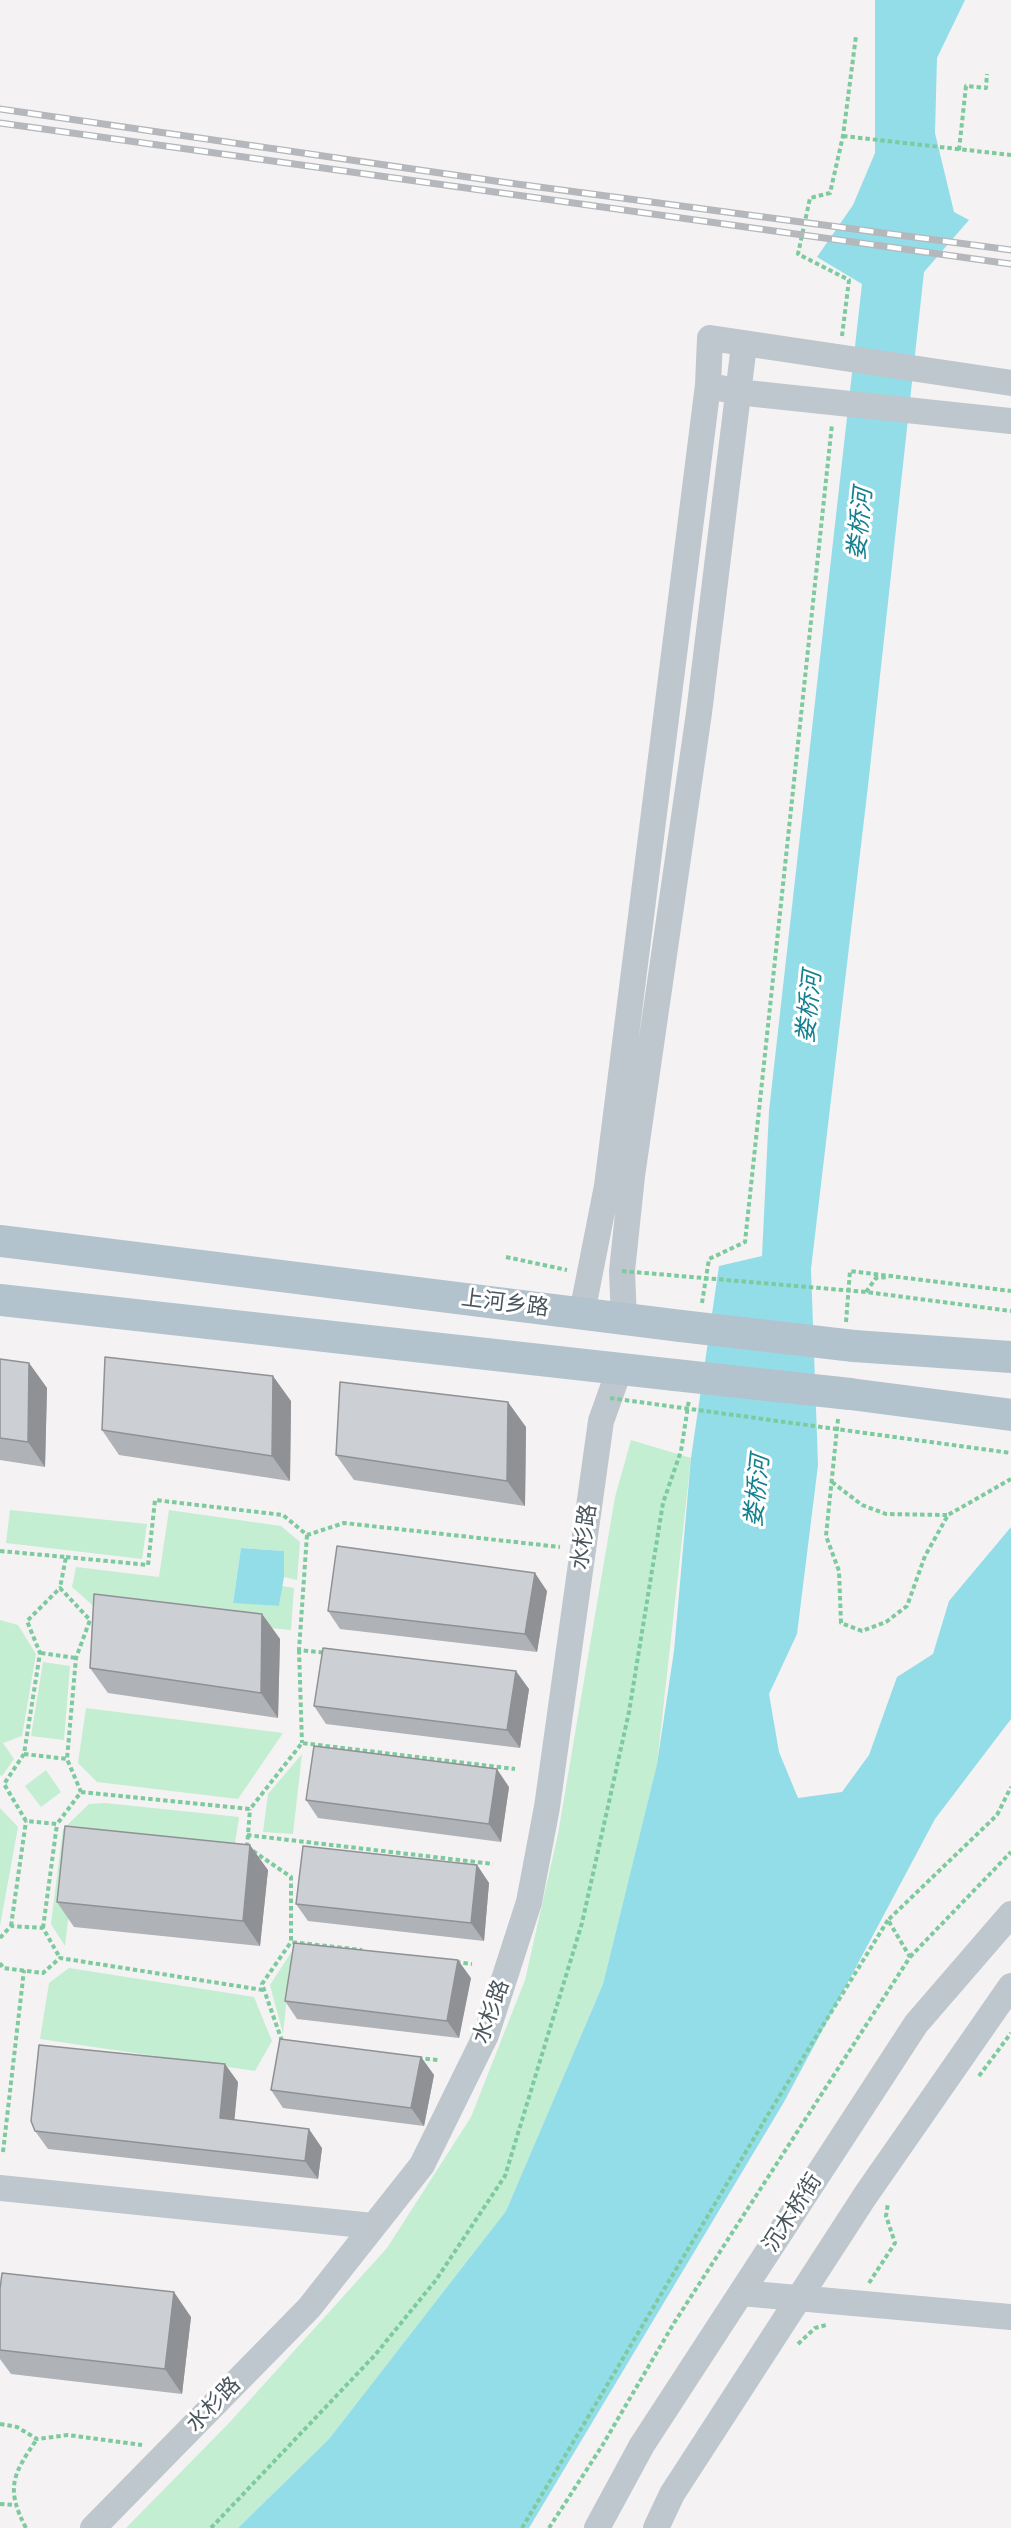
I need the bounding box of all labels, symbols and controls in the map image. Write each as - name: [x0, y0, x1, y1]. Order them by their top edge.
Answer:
- water label: 娄桥河: [843, 487, 879, 561]
- water label: 娄桥河: [792, 970, 828, 1044]
- street label: 上河乡路: [460, 1286, 550, 1322]
- water label: 娄桥河: [740, 1454, 776, 1528]
- street label: 水杉路: [567, 1502, 603, 1572]
- street label: 水杉路: [468, 1976, 516, 2048]
- street label: 沉木桥街: [758, 2169, 828, 2257]
- street label: 水杉路: [182, 2372, 246, 2438]

